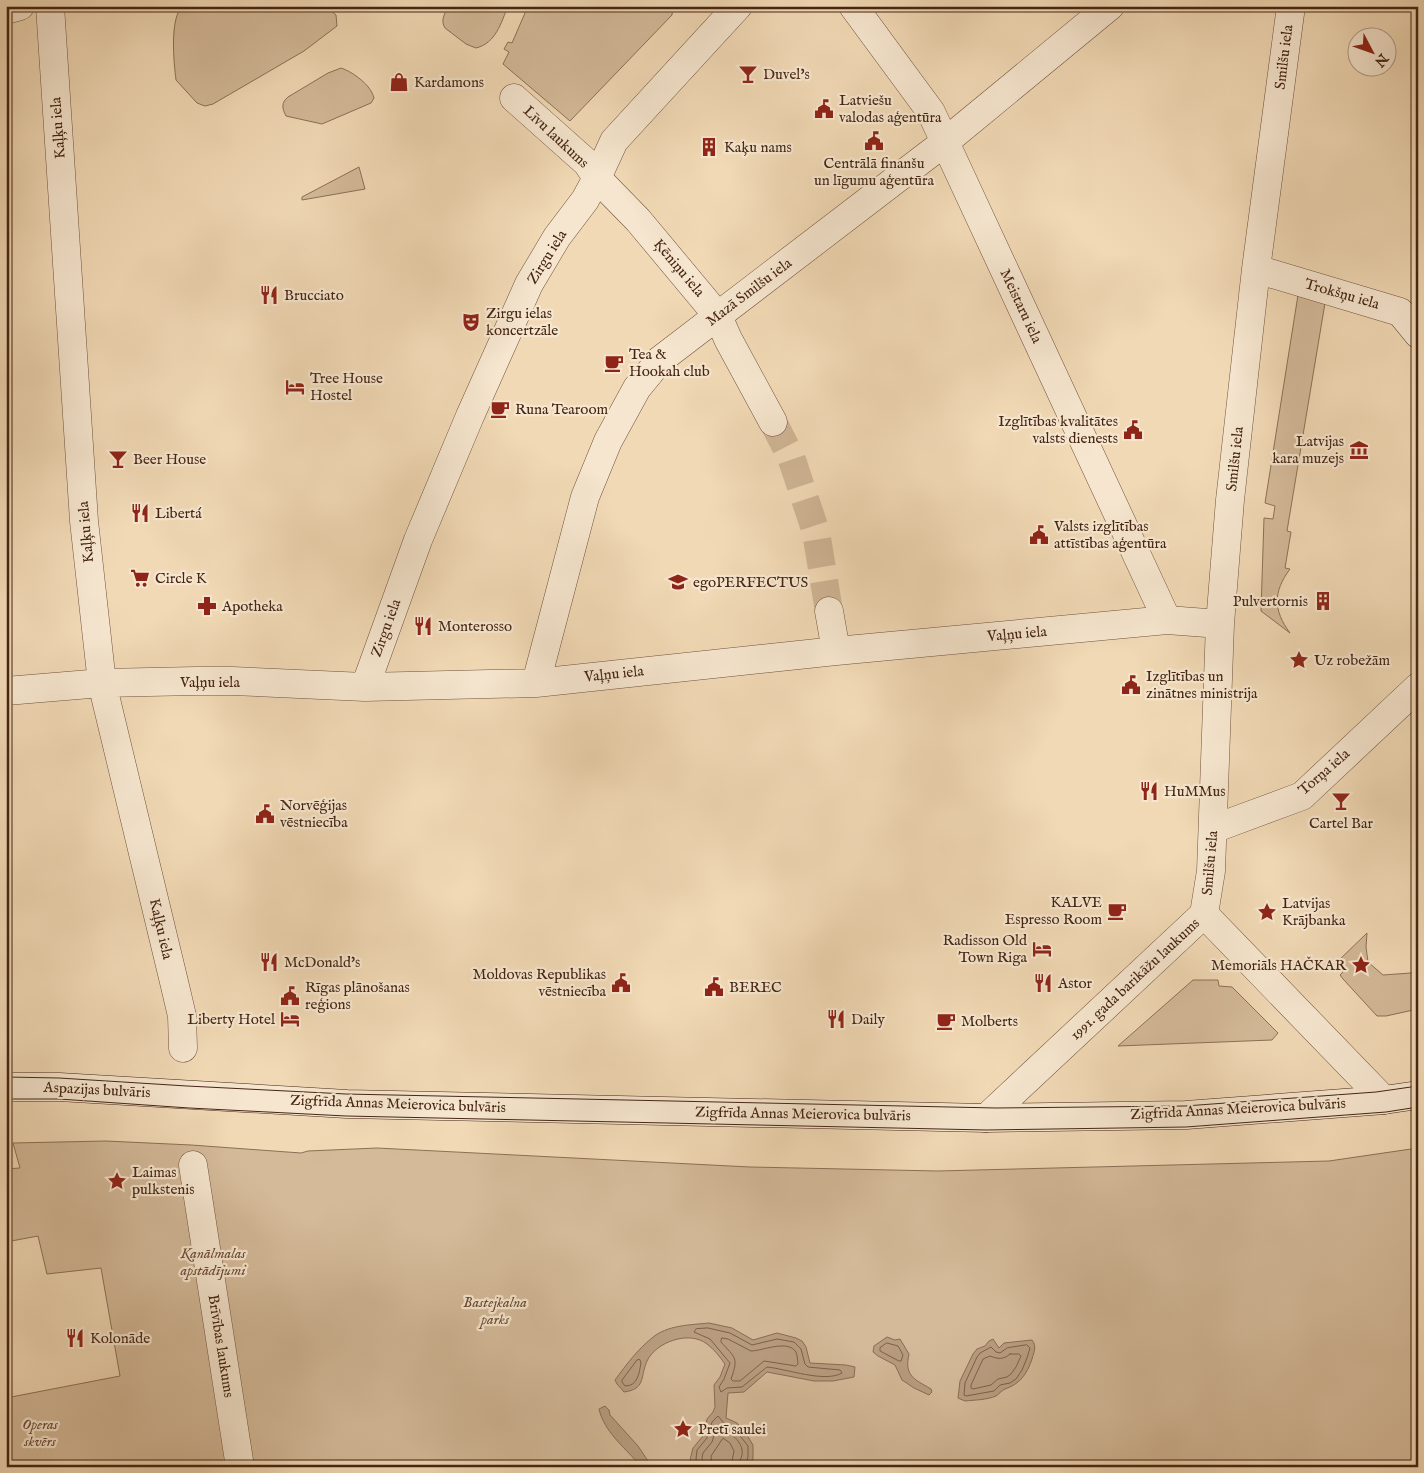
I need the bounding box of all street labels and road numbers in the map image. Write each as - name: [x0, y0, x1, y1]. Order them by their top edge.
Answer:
- street label: Smilšu iela: [1271, 23, 1297, 90]
- street label: Kaļķu iela: [46, 96, 70, 160]
- street label: Līvu laukums: [519, 102, 593, 172]
- street label: Zirgu iela: [523, 226, 571, 288]
- street label: Ķēniņu iela: [649, 235, 709, 301]
- street label: Mazā Smilšu iela: [702, 253, 796, 330]
- street label: Meistaru iela: [996, 266, 1047, 347]
- street label: Trokšņu iela: [1302, 274, 1382, 314]
- street label: Smilšu iela: [1222, 425, 1248, 492]
- street label: Kaļķu iela: [74, 500, 98, 564]
- street label: Zirgu iela: [367, 596, 405, 660]
- street label: Vaļņu iela: [985, 622, 1048, 646]
- street label: Vaļņu iela: [582, 661, 645, 687]
- street label: Vaļņu iela: [179, 673, 240, 692]
- street label: Torņa iela: [1294, 744, 1354, 800]
- street label: Smilšu iela: [1198, 829, 1222, 896]
- street label: Kaļķu iela: [145, 897, 177, 962]
- street label: 1991. gada barikāžu laukums: [1066, 914, 1204, 1044]
- street label: Aspazijas bulvāris: [42, 1078, 151, 1102]
- street label: Zigfrīda Annas Meierovica bulvāris: [290, 1091, 506, 1117]
- street label: Zigfrīda Annas Meierovica bulvāris: [1130, 1094, 1346, 1124]
- street label: Zigfrīda Annas Meierovica bulvāris: [695, 1103, 911, 1125]
- street label: Brīvības laukums: [203, 1293, 239, 1399]

